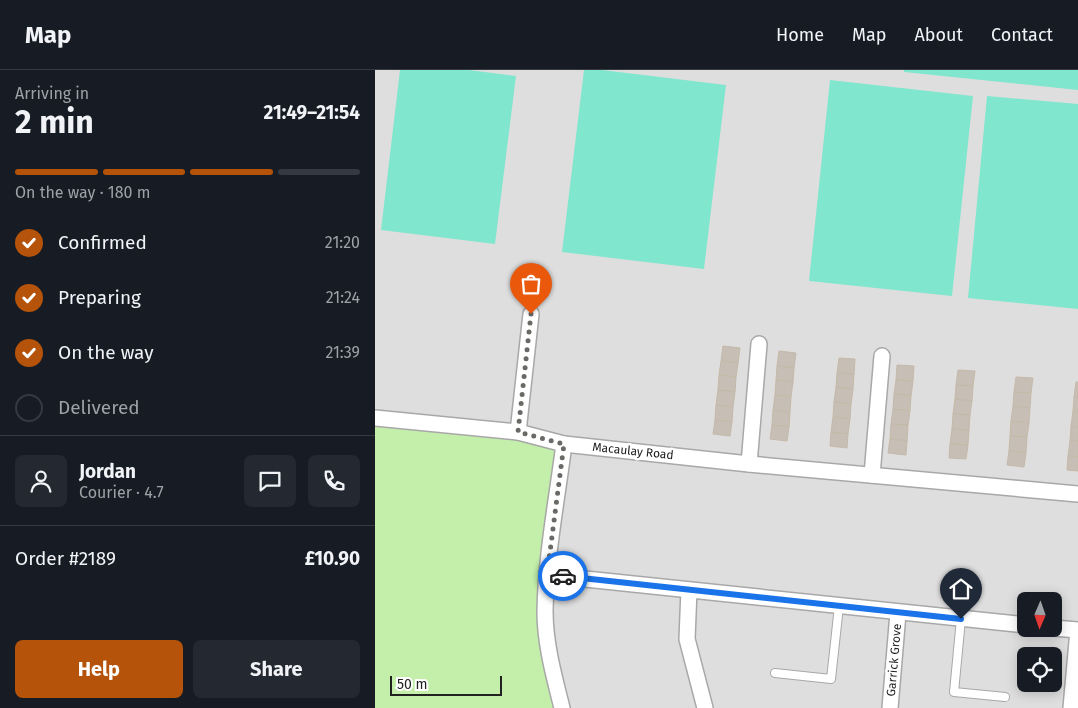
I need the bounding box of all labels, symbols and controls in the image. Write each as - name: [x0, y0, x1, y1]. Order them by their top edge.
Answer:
- text: Map: [25, 21, 71, 49]
- text: Home: [776, 24, 824, 46]
- text: Map: [852, 24, 886, 46]
- text: About: [914, 24, 963, 46]
- text: Contact: [991, 24, 1053, 46]
- text: Arriving in: [15, 84, 89, 103]
- text: 21:49–21:54: [263, 101, 360, 124]
- text: 2 min: [15, 103, 94, 141]
- text: On the way · 180 m: [15, 183, 150, 202]
- icon: check: [15, 229, 43, 257]
- text: Confirmed: [58, 231, 147, 254]
- text: 21:20: [325, 233, 360, 252]
- pin: [510, 263, 552, 314]
- icon: bag: [517, 270, 545, 298]
- icon: check: [15, 284, 43, 312]
- text: Preparing: [58, 286, 141, 309]
- text: 21:24: [326, 288, 360, 307]
- icon: check: [15, 339, 43, 367]
- text: On the way: [58, 341, 154, 364]
- text: 21:39: [325, 343, 360, 362]
- text: Delivered: [58, 396, 140, 419]
- street label: Macaulay Road: [592, 440, 674, 462]
- button: person: [15, 455, 67, 507]
- button: chat: [244, 455, 296, 507]
- button: phone: [308, 455, 360, 507]
- text: Jordan: [79, 460, 136, 483]
- text: Courier · 4.7: [79, 483, 164, 502]
- text: Order #2189: [15, 547, 116, 570]
- text: £10.90: [305, 547, 360, 570]
- courier: [538, 551, 588, 601]
- icon: car: [549, 562, 577, 590]
- pin: [940, 568, 982, 619]
- icon: home: [947, 575, 975, 603]
- north arrow: [1017, 592, 1063, 638]
- map controls: [1017, 592, 1062, 692]
- street label: Garrick Grove: [884, 623, 904, 697]
- button: Help: [15, 640, 183, 698]
- button: Share: [193, 640, 360, 698]
- button: locate: [1017, 647, 1062, 692]
- scale bar: [390, 673, 503, 696]
- text: 50 m: [397, 676, 428, 693]

